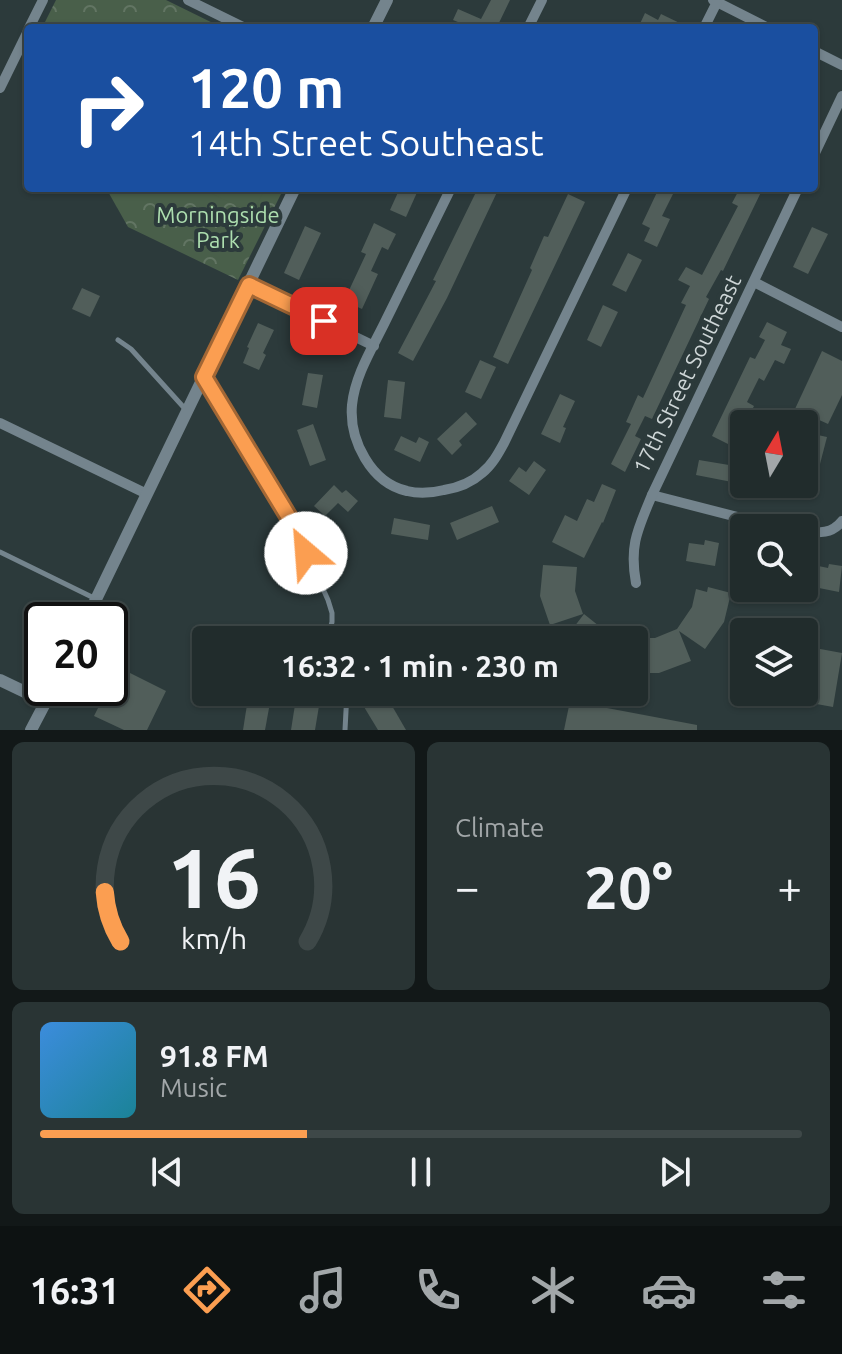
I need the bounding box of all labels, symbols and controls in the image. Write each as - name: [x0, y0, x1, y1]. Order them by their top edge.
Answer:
- icon: right: [56, 56, 160, 160]
- text: 120 m: [188, 56, 344, 119]
- text: 14th Street Southeast: [188, 122, 544, 163]
- park label: Morningside Park: [156, 202, 280, 252]
- street label: 17th Street Southeast: [628, 270, 746, 477]
- pin: [290, 287, 358, 355]
- icon: arrive: [302, 299, 346, 343]
- north arrow: [730, 410, 818, 498]
- map controls: [730, 410, 818, 706]
- position arrow: [264, 511, 348, 595]
- button: search: [730, 514, 818, 602]
- speed limit sign: 20: [24, 602, 128, 706]
- button: layers: [730, 618, 818, 706]
- text: 16:32 · 1 min · 230 m: [281, 649, 559, 683]
- text: Climate: [455, 813, 544, 842]
- text: 16: [167, 830, 260, 924]
- text: 20°: [584, 853, 673, 920]
- text: −: [455, 862, 480, 911]
- text: +: [777, 862, 802, 911]
- text: km/h: [181, 922, 247, 954]
- text: 91.8 FM: [160, 1039, 269, 1073]
- text: Music: [160, 1073, 227, 1102]
- icon: previous: [145, 1150, 189, 1194]
- icon: pause: [399, 1150, 443, 1194]
- icon: next: [653, 1150, 697, 1194]
- icon: directions: [179, 1262, 235, 1318]
- icon: music: [295, 1262, 351, 1318]
- icon: phone: [410, 1262, 466, 1318]
- icon: climate: [525, 1262, 581, 1318]
- icon: car: [641, 1262, 697, 1318]
- icon: filters: [756, 1262, 812, 1318]
- text: 16:31: [30, 1270, 120, 1311]

